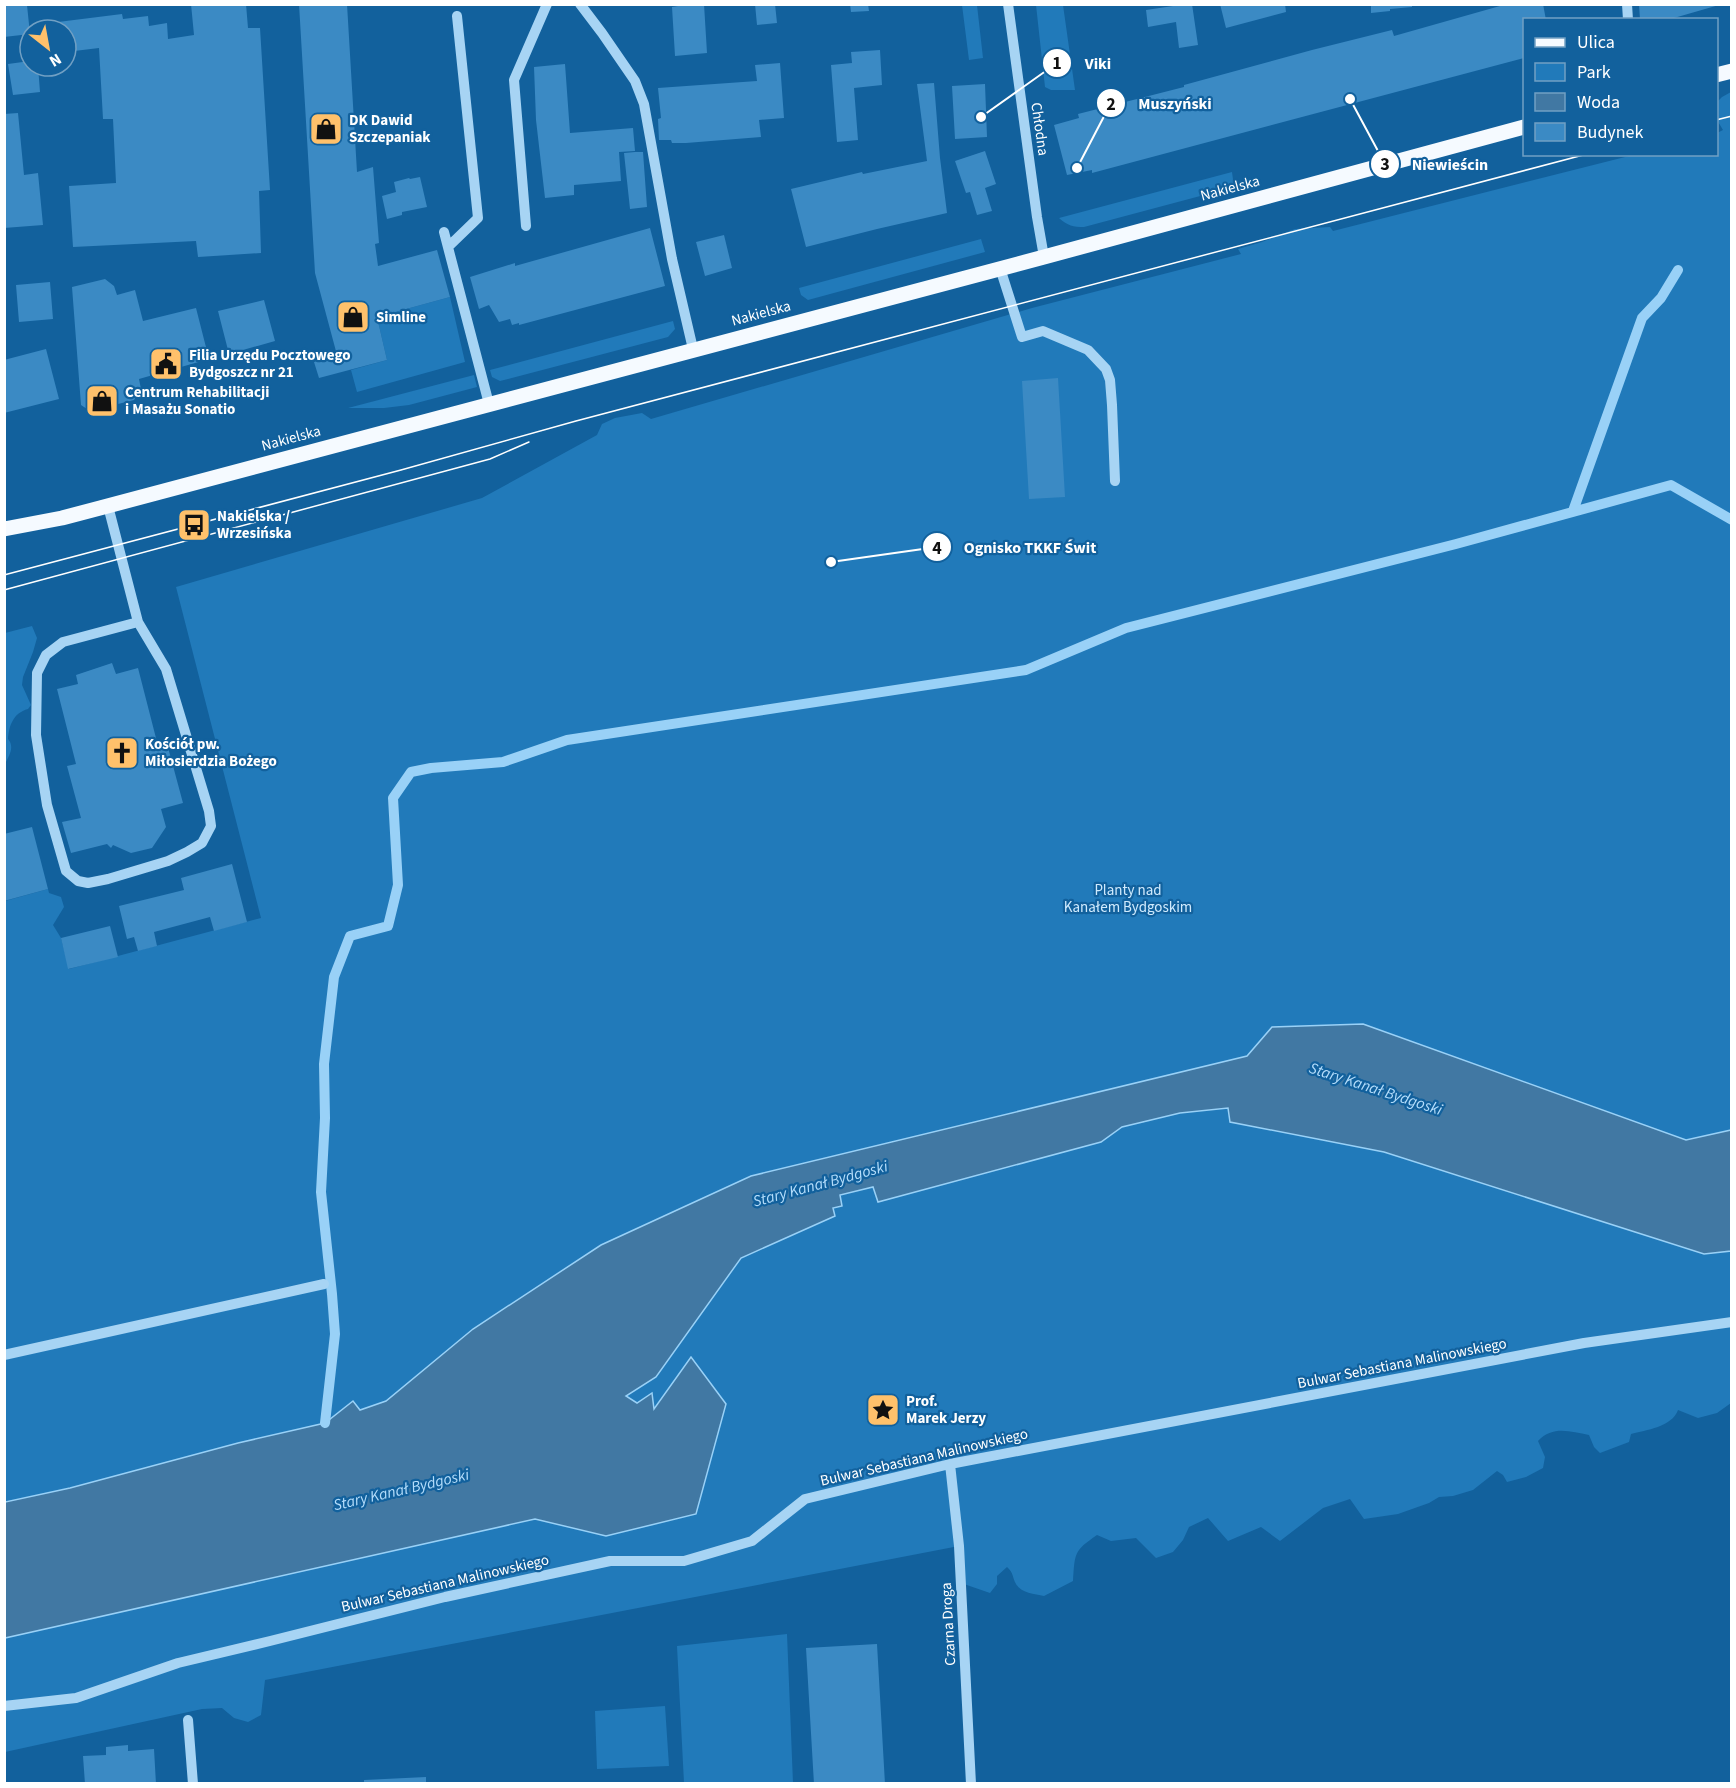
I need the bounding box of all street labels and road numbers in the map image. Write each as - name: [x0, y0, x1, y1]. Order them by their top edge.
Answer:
- street label: Chłodna: [1025, 101, 1054, 157]
- street label: Nakielska: [1198, 170, 1262, 206]
- street label: Nakielska: [729, 295, 793, 331]
- street label: Nakielska: [259, 420, 323, 456]
- street label: Bulwar Sebastiana Malinowskiego: [1296, 1333, 1508, 1394]
- street label: Bulwar Sebastiana Malinowskiego: [818, 1423, 1030, 1492]
- street label: Bulwar Sebastiana Malinowskiego: [339, 1549, 551, 1618]
- street label: Czarna Droga: [936, 1582, 961, 1666]

